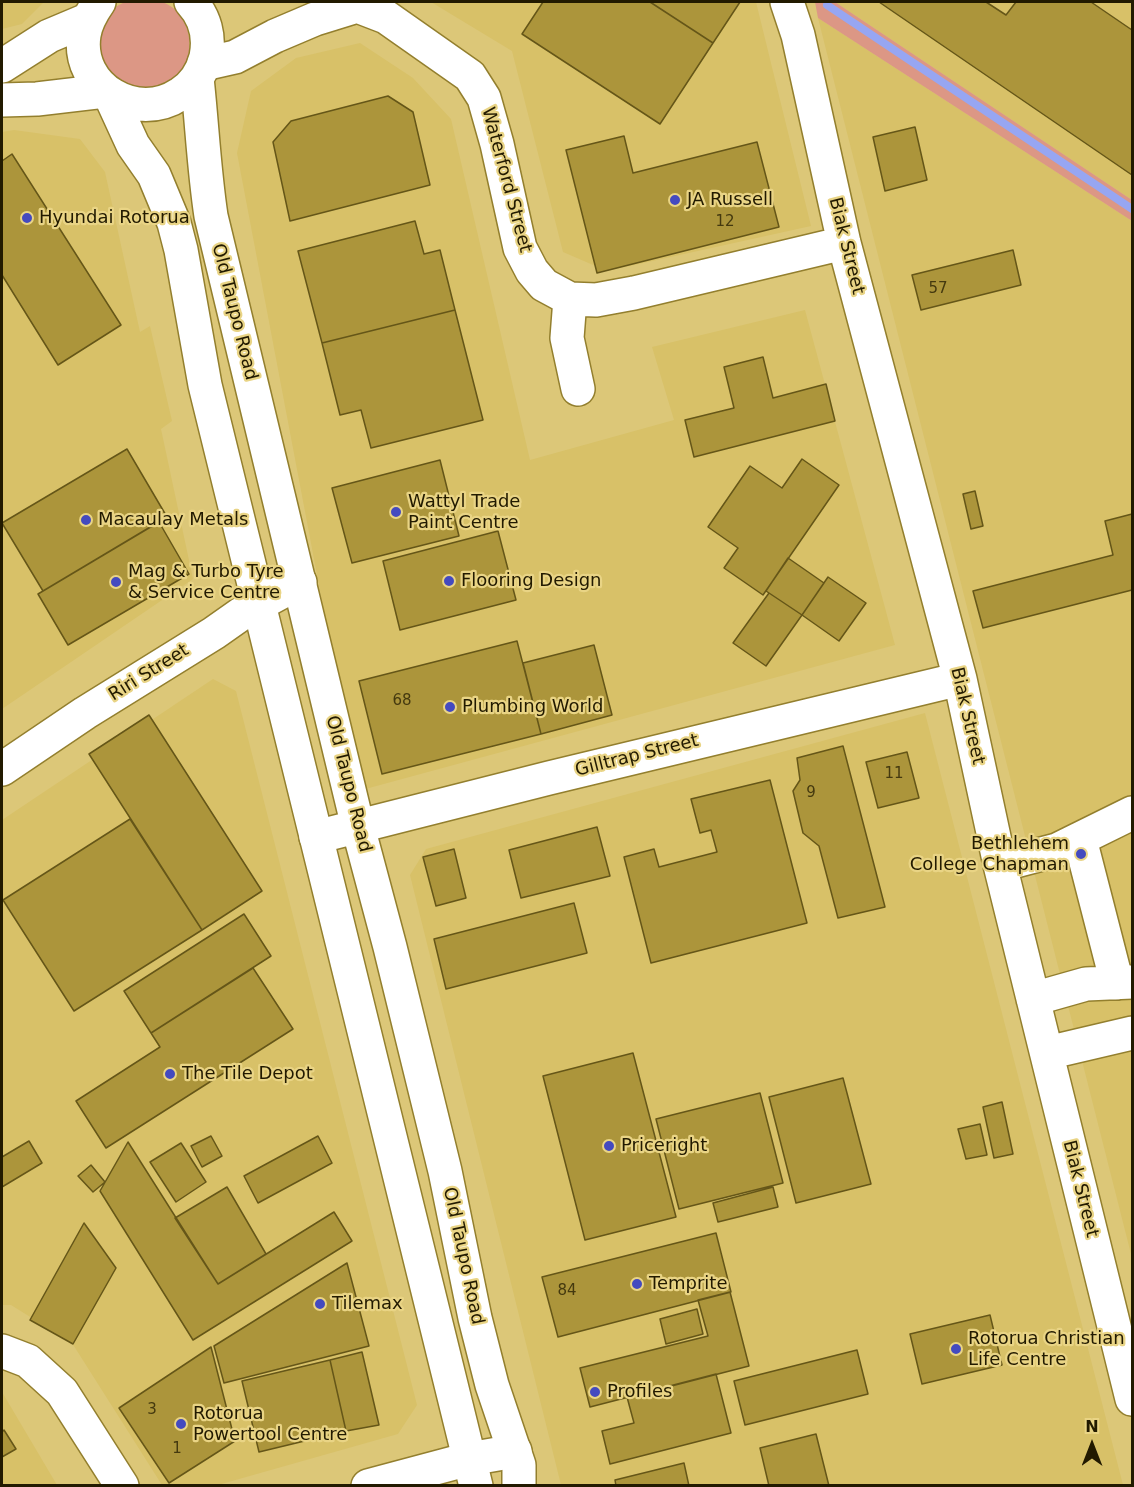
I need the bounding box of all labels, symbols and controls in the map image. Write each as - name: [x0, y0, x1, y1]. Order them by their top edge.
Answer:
- street label: Waterford Street: [476, 105, 536, 255]
- place label: JA Russell: [687, 189, 773, 211]
- marker: JA Russell: [668, 193, 682, 207]
- street label: Biak Street: [824, 195, 868, 297]
- place label: Hyundai Rotorua: [39, 207, 190, 229]
- marker: Hyundai Rotorua: [20, 211, 34, 225]
- house number: 12: [715, 213, 735, 231]
- street label: Old Taupo Road: [207, 241, 261, 383]
- house number: 57: [928, 280, 948, 298]
- place label: Wattyl Trade Paint Centre: [408, 491, 520, 534]
- marker: Wattyl Trade Paint Centre: [389, 505, 403, 519]
- place label: Macaulay Metals: [98, 509, 248, 531]
- marker: Macaulay Metals: [79, 513, 93, 527]
- place label: Mag & Turbo Tyre & Service Centre: [128, 561, 284, 604]
- place label: Flooring Design: [461, 570, 601, 592]
- marker: Flooring Design: [442, 574, 456, 588]
- marker: Mag & Turbo Tyre & Service Centre: [109, 575, 123, 589]
- street label: Riri Street: [105, 640, 193, 706]
- street label: Biak Street: [945, 665, 989, 767]
- house number: 68: [392, 692, 412, 710]
- place label: Plumbing World: [462, 696, 603, 718]
- marker: Plumbing World: [443, 700, 457, 714]
- street label: Old Taupo Road: [321, 713, 375, 855]
- street label: Gilltrap Street: [573, 730, 701, 782]
- house number: 11: [884, 765, 904, 783]
- house number: 9: [806, 784, 816, 802]
- place label: Bethlehem College Chapman: [910, 833, 1069, 876]
- marker: Bethlehem College Chapman: [1074, 847, 1088, 861]
- place label: The Tile Depot: [182, 1063, 313, 1085]
- marker: The Tile Depot: [163, 1067, 177, 1081]
- place label: Priceright: [621, 1135, 707, 1157]
- street label: Biak Street: [1058, 1138, 1102, 1240]
- marker: Priceright: [602, 1139, 616, 1153]
- street label: Old Taupo Road: [438, 1185, 488, 1327]
- place label: Temprite: [649, 1273, 728, 1295]
- marker: Temprite: [630, 1277, 644, 1291]
- house number: 84: [557, 1282, 577, 1300]
- place label: Tilemax: [332, 1293, 403, 1315]
- marker: Tilemax: [313, 1297, 327, 1311]
- place label: Rotorua Christian Life Centre: [968, 1328, 1125, 1370]
- marker: Rotorua Christian Life Centre: [949, 1342, 963, 1356]
- place label: Profiles: [607, 1381, 672, 1403]
- marker: Profiles: [588, 1385, 602, 1399]
- house number: 3: [147, 1401, 157, 1419]
- place label: Rotorua Powertool Centre: [193, 1403, 347, 1446]
- north arrow: [1062, 1415, 1122, 1475]
- marker: Rotorua Powertool Centre: [174, 1417, 188, 1431]
- text: N: [1085, 1417, 1099, 1436]
- house number: 1: [172, 1440, 182, 1458]

